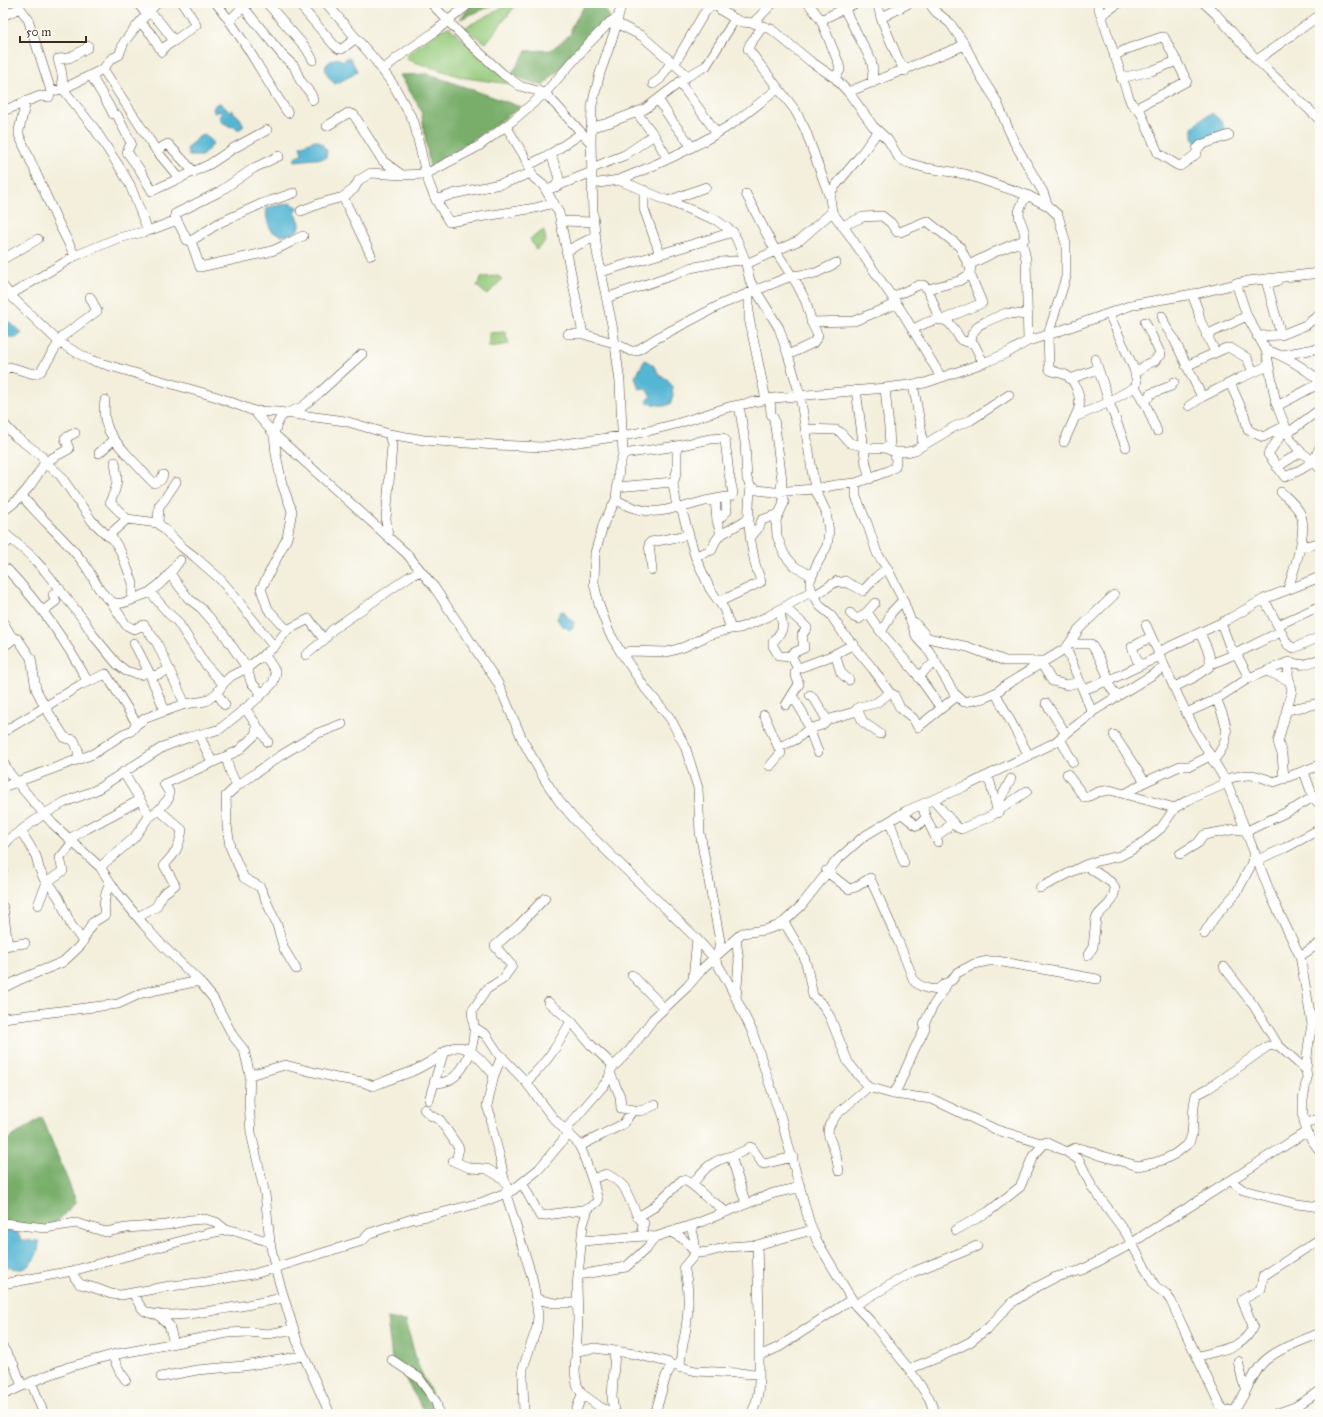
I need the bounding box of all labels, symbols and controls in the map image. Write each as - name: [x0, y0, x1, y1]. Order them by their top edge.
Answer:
- scale bar: [20, 18, 86, 44]
- text: 50 m: [26, 25, 51, 39]

